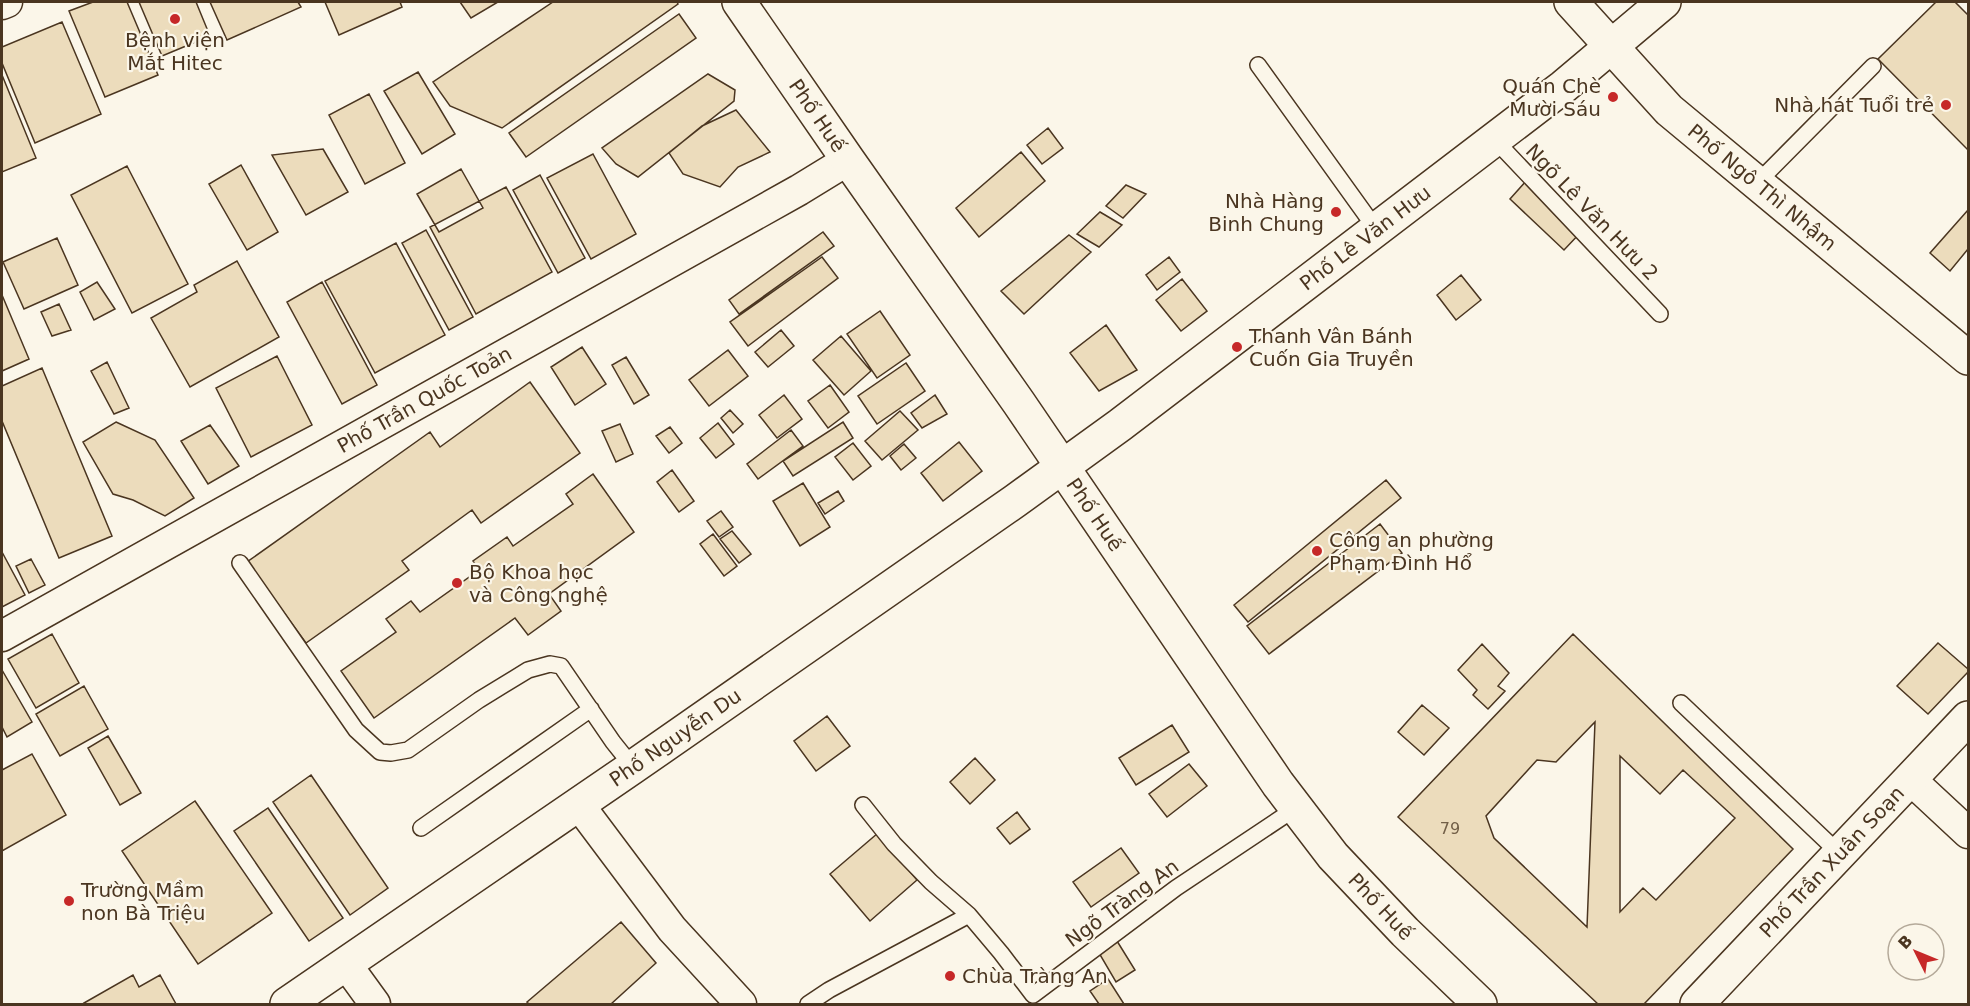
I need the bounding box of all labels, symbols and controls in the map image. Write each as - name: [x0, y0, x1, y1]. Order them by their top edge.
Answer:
- marker: Bệnh viện Mắt Hitec: [168, 12, 182, 26]
- place label: Bệnh viện Mắt Hitec: [125, 28, 225, 75]
- street label: Phố Huế: [784, 74, 851, 157]
- place label: Quán Chè Mười Sáu: [1502, 74, 1601, 121]
- marker: Quán Chè Mười Sáu: [1606, 90, 1620, 104]
- place label: Nhà hát Tuổi trẻ: [1774, 93, 1934, 117]
- marker: Nhà hát Tuổi trẻ: [1939, 98, 1953, 112]
- street label: Phố Ngô Thì Nhậm: [1683, 119, 1841, 256]
- street label: Ngõ Lê Văn Hưu 2: [1521, 139, 1663, 285]
- street label: Phố Lê Văn Hưu: [1295, 180, 1435, 295]
- place label: Nhà Hàng Binh Chung: [1208, 189, 1324, 236]
- marker: Nhà Hàng Binh Chung: [1329, 205, 1343, 219]
- place label: Thanh Vân Bánh Cuốn Gia Truyền: [1248, 324, 1414, 371]
- marker: Thanh Vân Bánh Cuốn Gia Truyền: [1230, 340, 1244, 354]
- street label: Phố Trần Quốc Toản: [333, 341, 516, 458]
- street label: Phố Huế: [1061, 473, 1129, 556]
- place label: Công an phường Phạm Đình Hổ: [1329, 528, 1494, 575]
- marker: Công an phường Phạm Đình Hổ: [1310, 544, 1324, 558]
- place label: Bộ Khoa học và Công nghệ: [469, 560, 608, 607]
- marker: Bộ Khoa học và Công nghệ: [450, 576, 464, 590]
- street label: Phố Nguyễn Du: [605, 683, 746, 792]
- street label: Phố Trần Xuân Soạn: [1754, 781, 1909, 942]
- house number: 79: [1440, 819, 1460, 838]
- street label: Ngõ Tràng An: [1061, 854, 1183, 952]
- street label: Phố Huế: [1343, 868, 1419, 946]
- place label: Trường Mầm non Bà Triệu: [80, 878, 205, 925]
- marker: Trường Mầm non Bà Triệu: [62, 894, 76, 908]
- north arrow: [1886, 922, 1946, 982]
- text: B: [1894, 931, 1917, 953]
- place label: Chùa Tràng An: [962, 964, 1108, 988]
- marker: Chùa Tràng An: [943, 969, 957, 983]

